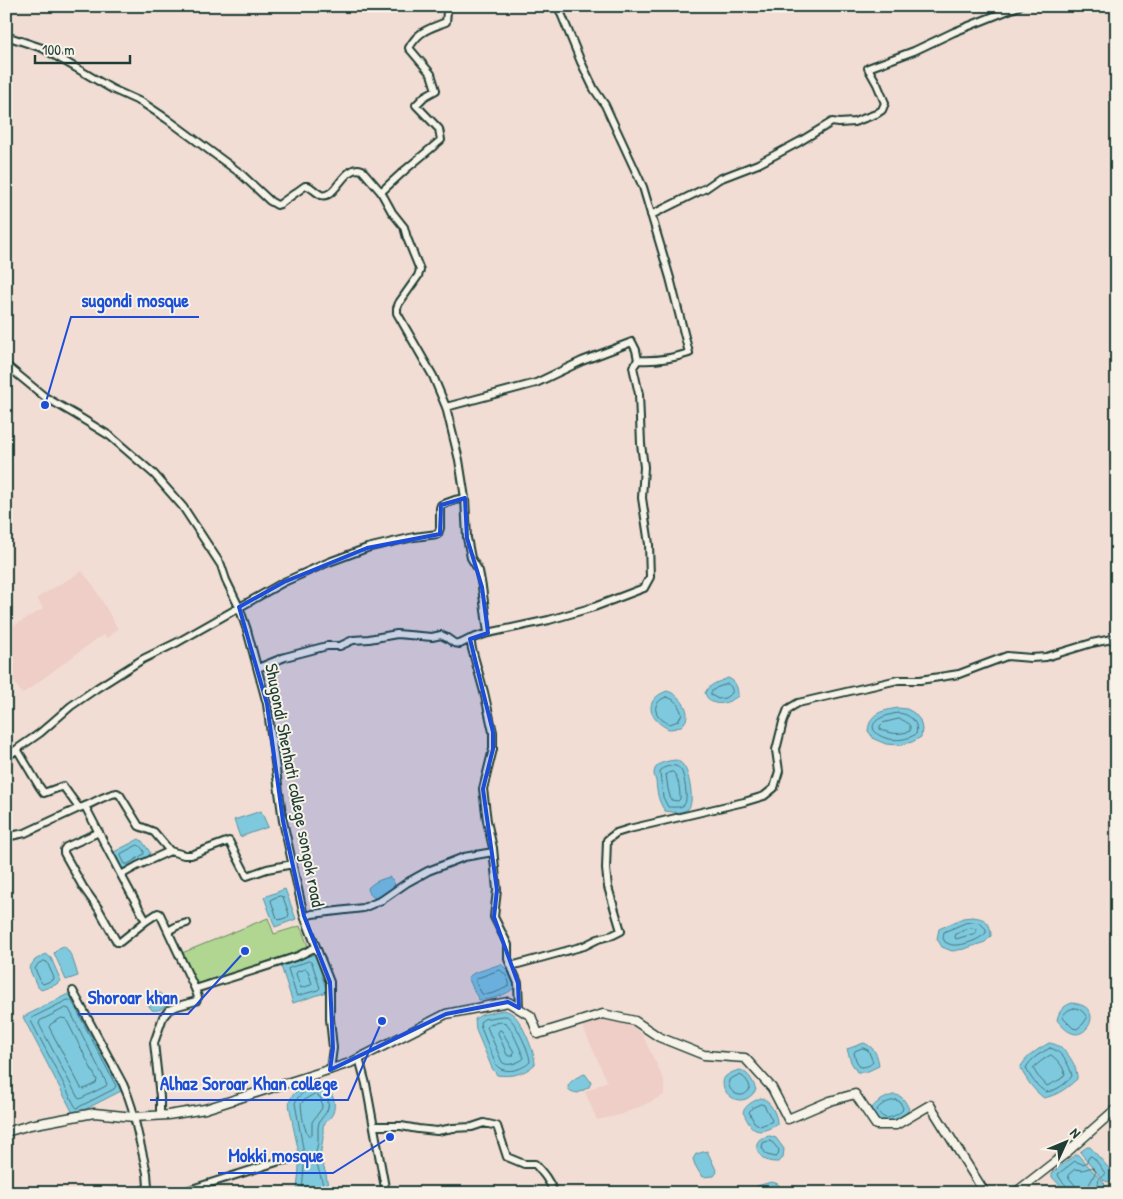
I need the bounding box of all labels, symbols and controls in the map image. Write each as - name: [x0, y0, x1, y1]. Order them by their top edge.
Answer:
- scale bar: [35, 32, 130, 64]
- text: 100 m: [42, 39, 75, 60]
- callout: sugondi mosque: [71, 283, 199, 317]
- text: sugondi mosque: [81, 287, 189, 314]
- street label: Shugondi Shenhati college songok road: [259, 661, 331, 909]
- callout: Shoroar khan: [78, 980, 188, 1014]
- text: Shoroar khan: [88, 984, 179, 1010]
- callout: Alhaz Soroar Khan college: [150, 1066, 348, 1100]
- text: Alhaz Soroar Khan college: [160, 1070, 338, 1097]
- north arrow: [1040, 1116, 1090, 1166]
- text: N: [1066, 1123, 1086, 1142]
- callout: Mokki mosque: [218, 1139, 333, 1173]
- text: Mokki mosque: [228, 1142, 324, 1169]

